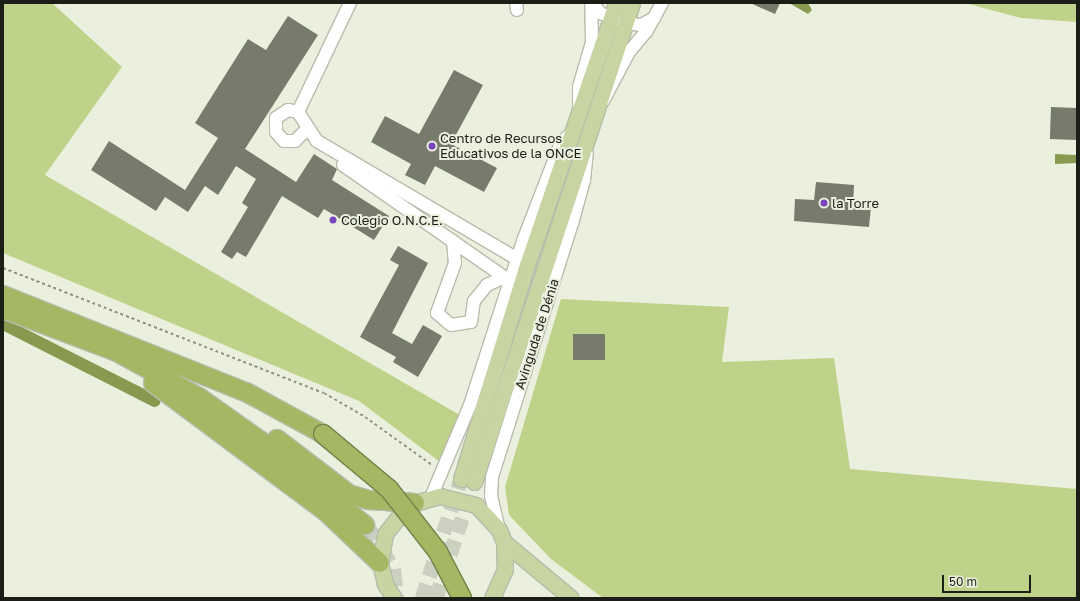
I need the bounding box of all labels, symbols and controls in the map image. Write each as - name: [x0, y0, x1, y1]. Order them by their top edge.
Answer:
- place label: Centro de Recursos Educativos de la ONCE: [440, 131, 581, 162]
- marker: Centro de Recursos Educativos de la ONCE: [427, 141, 437, 151]
- place label: la Torre: [832, 195, 879, 211]
- marker: la Torre: [819, 198, 829, 208]
- place label: Colegio O.N.C.E.: [341, 212, 443, 228]
- marker: Colegio O.N.C.E.: [328, 215, 338, 225]
- street label: Avinguda de Dénia: [512, 277, 562, 391]
- scale bar: [944, 567, 1033, 593]
- text: 50 m: [949, 574, 977, 589]

